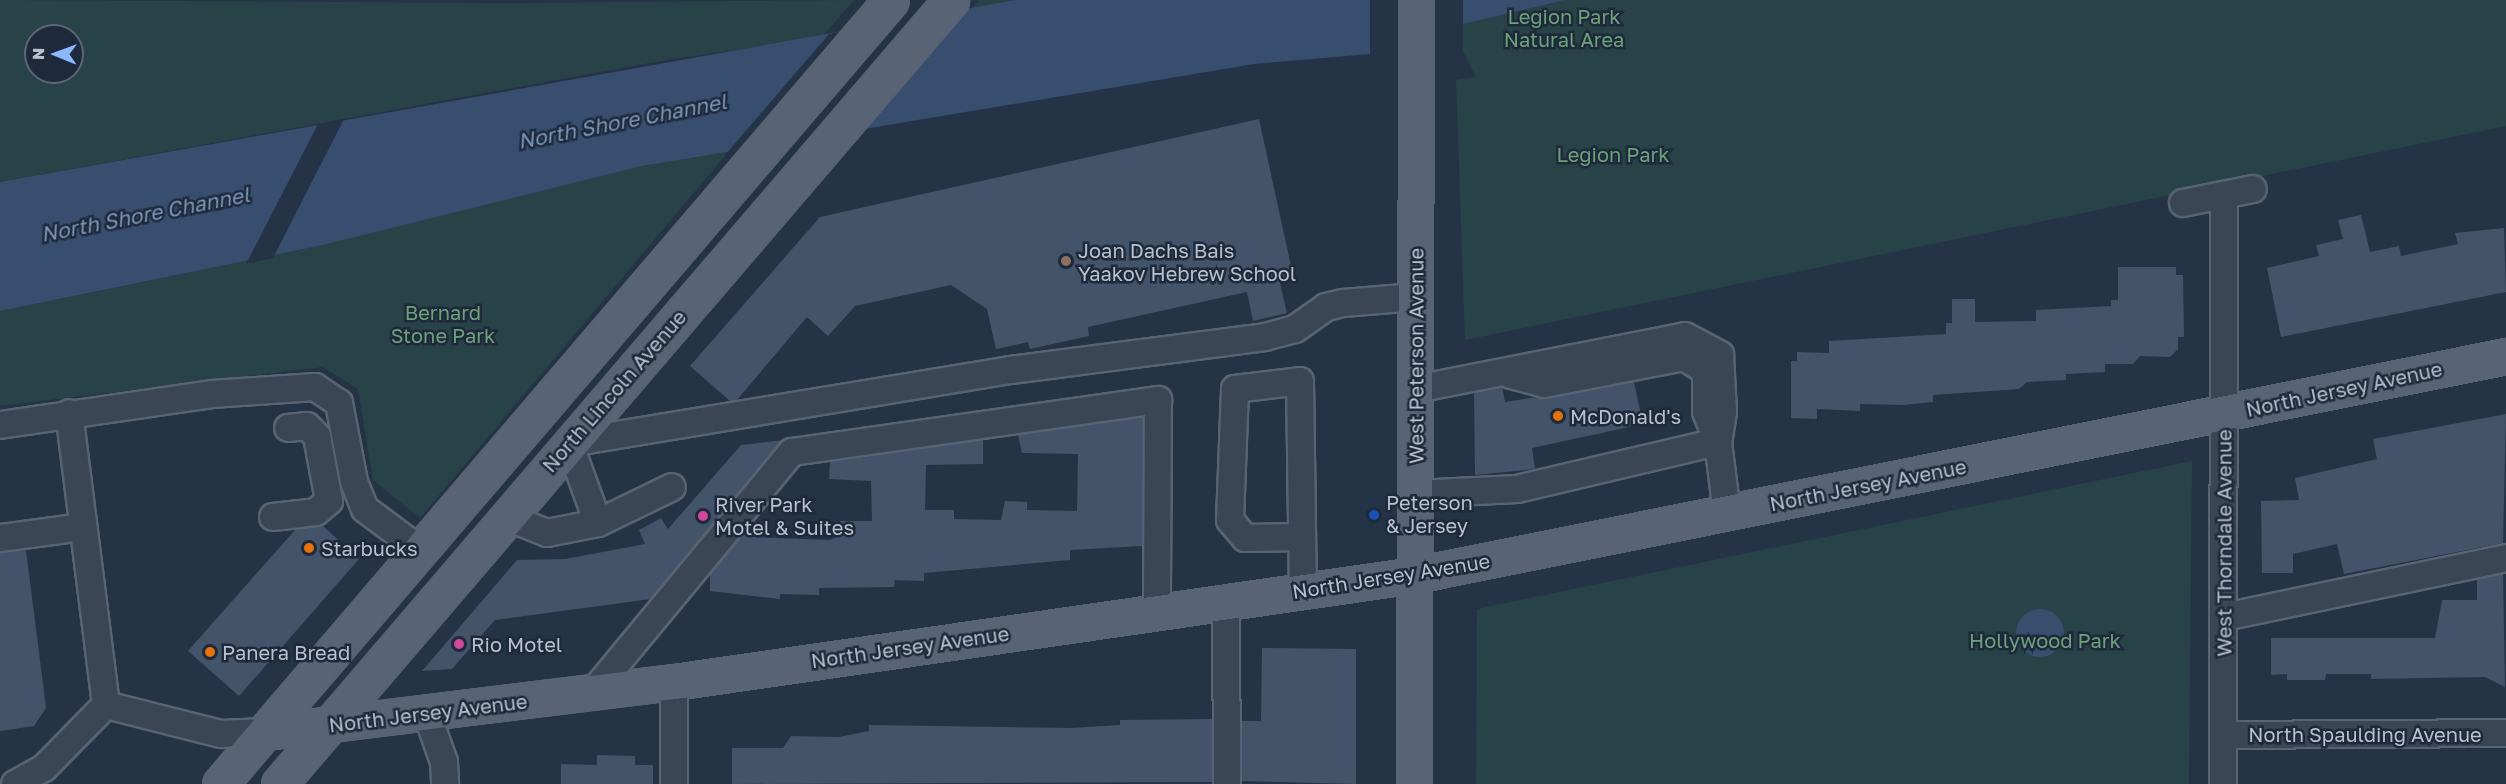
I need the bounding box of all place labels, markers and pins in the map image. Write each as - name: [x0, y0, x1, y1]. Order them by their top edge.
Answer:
- place label: Joan Dachs Bais Yaakov Hebrew School: [1078, 238, 1296, 285]
- marker: Joan Dachs Bais Yaakov Hebrew School: [1059, 254, 1073, 268]
- place label: McDonald's: [1570, 404, 1681, 428]
- marker: McDonald's: [1551, 409, 1565, 423]
- place label: Peterson & Jersey: [1386, 491, 1473, 538]
- place label: River Park Motel & Suites: [715, 492, 854, 539]
- marker: Peterson & Jersey: [1367, 508, 1381, 522]
- marker: River Park Motel & Suites: [696, 509, 710, 523]
- place label: Starbucks: [321, 536, 418, 560]
- marker: Starbucks: [302, 541, 316, 555]
- place label: Rio Motel: [471, 632, 562, 656]
- marker: Rio Motel: [452, 637, 466, 651]
- place label: Panera Bread: [222, 640, 350, 664]
- marker: Panera Bread: [203, 645, 217, 659]

